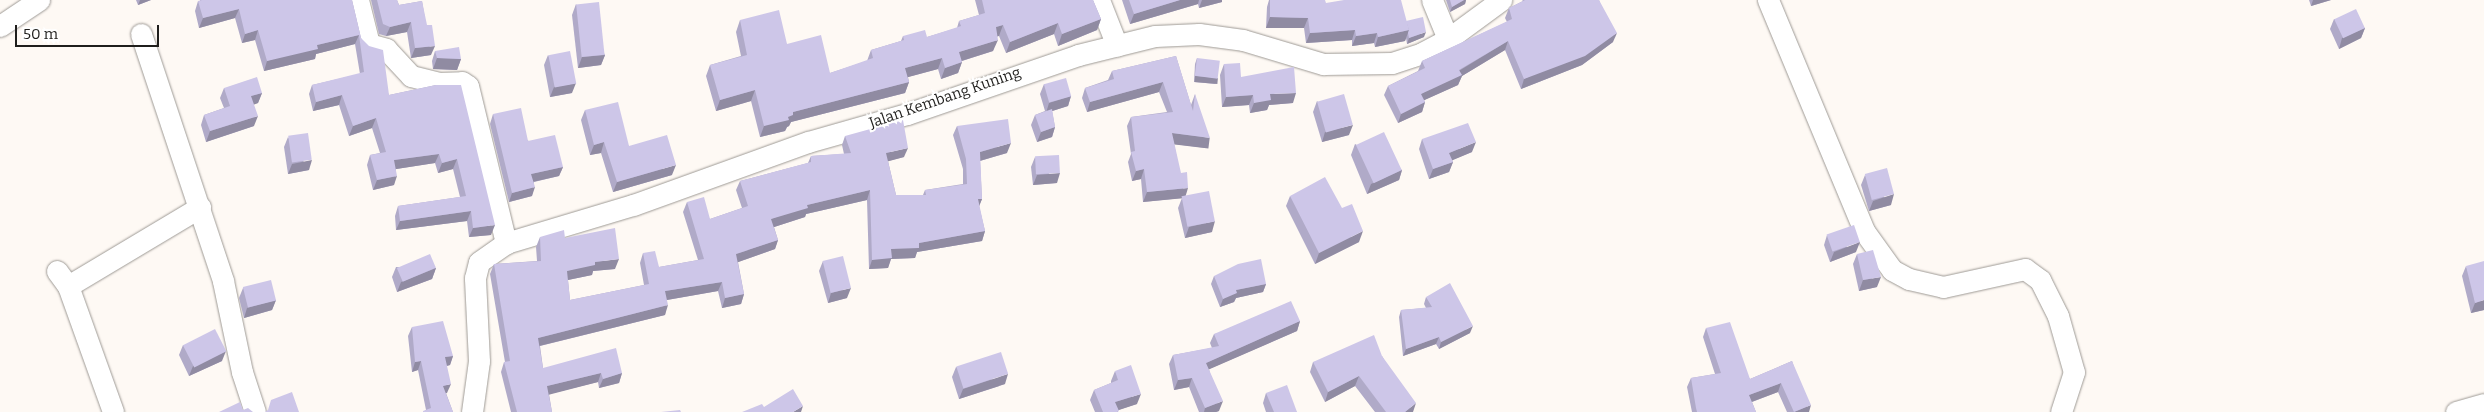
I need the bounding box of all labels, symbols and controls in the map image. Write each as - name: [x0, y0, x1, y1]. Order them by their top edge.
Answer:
- scale bar: [18, 15, 161, 47]
- text: 50 m: [23, 25, 58, 43]
- street label: Jalan Kembang Kuning: [867, 64, 1023, 132]

